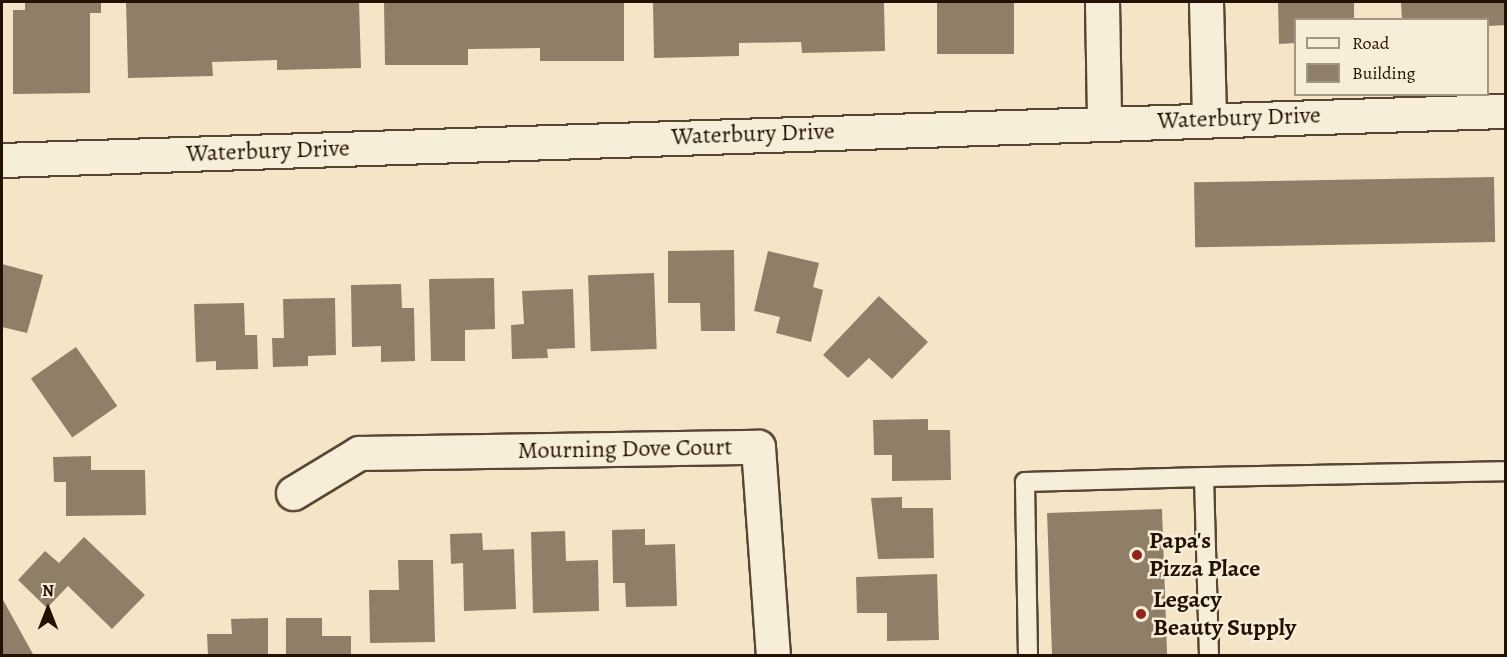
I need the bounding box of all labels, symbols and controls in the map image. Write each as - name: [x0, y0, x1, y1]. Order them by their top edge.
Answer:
- legend: [1294, 18, 1489, 96]
- text: Road: [1352, 31, 1389, 55]
- text: Building: [1352, 61, 1416, 85]
- street label: Waterbury Drive: [1157, 101, 1321, 135]
- street label: Waterbury Drive: [671, 117, 835, 151]
- street label: Waterbury Drive: [186, 134, 350, 168]
- street label: Mourning Dove Court: [517, 433, 733, 465]
- place label: Papa's Pizza Place: [1149, 527, 1260, 583]
- marker: Papa's Pizza Place: [1130, 548, 1144, 562]
- north arrow: [18, 579, 78, 639]
- text: N: [42, 580, 54, 602]
- place label: Legacy Beauty Supply: [1153, 586, 1296, 642]
- marker: Legacy Beauty Supply: [1134, 607, 1148, 621]

